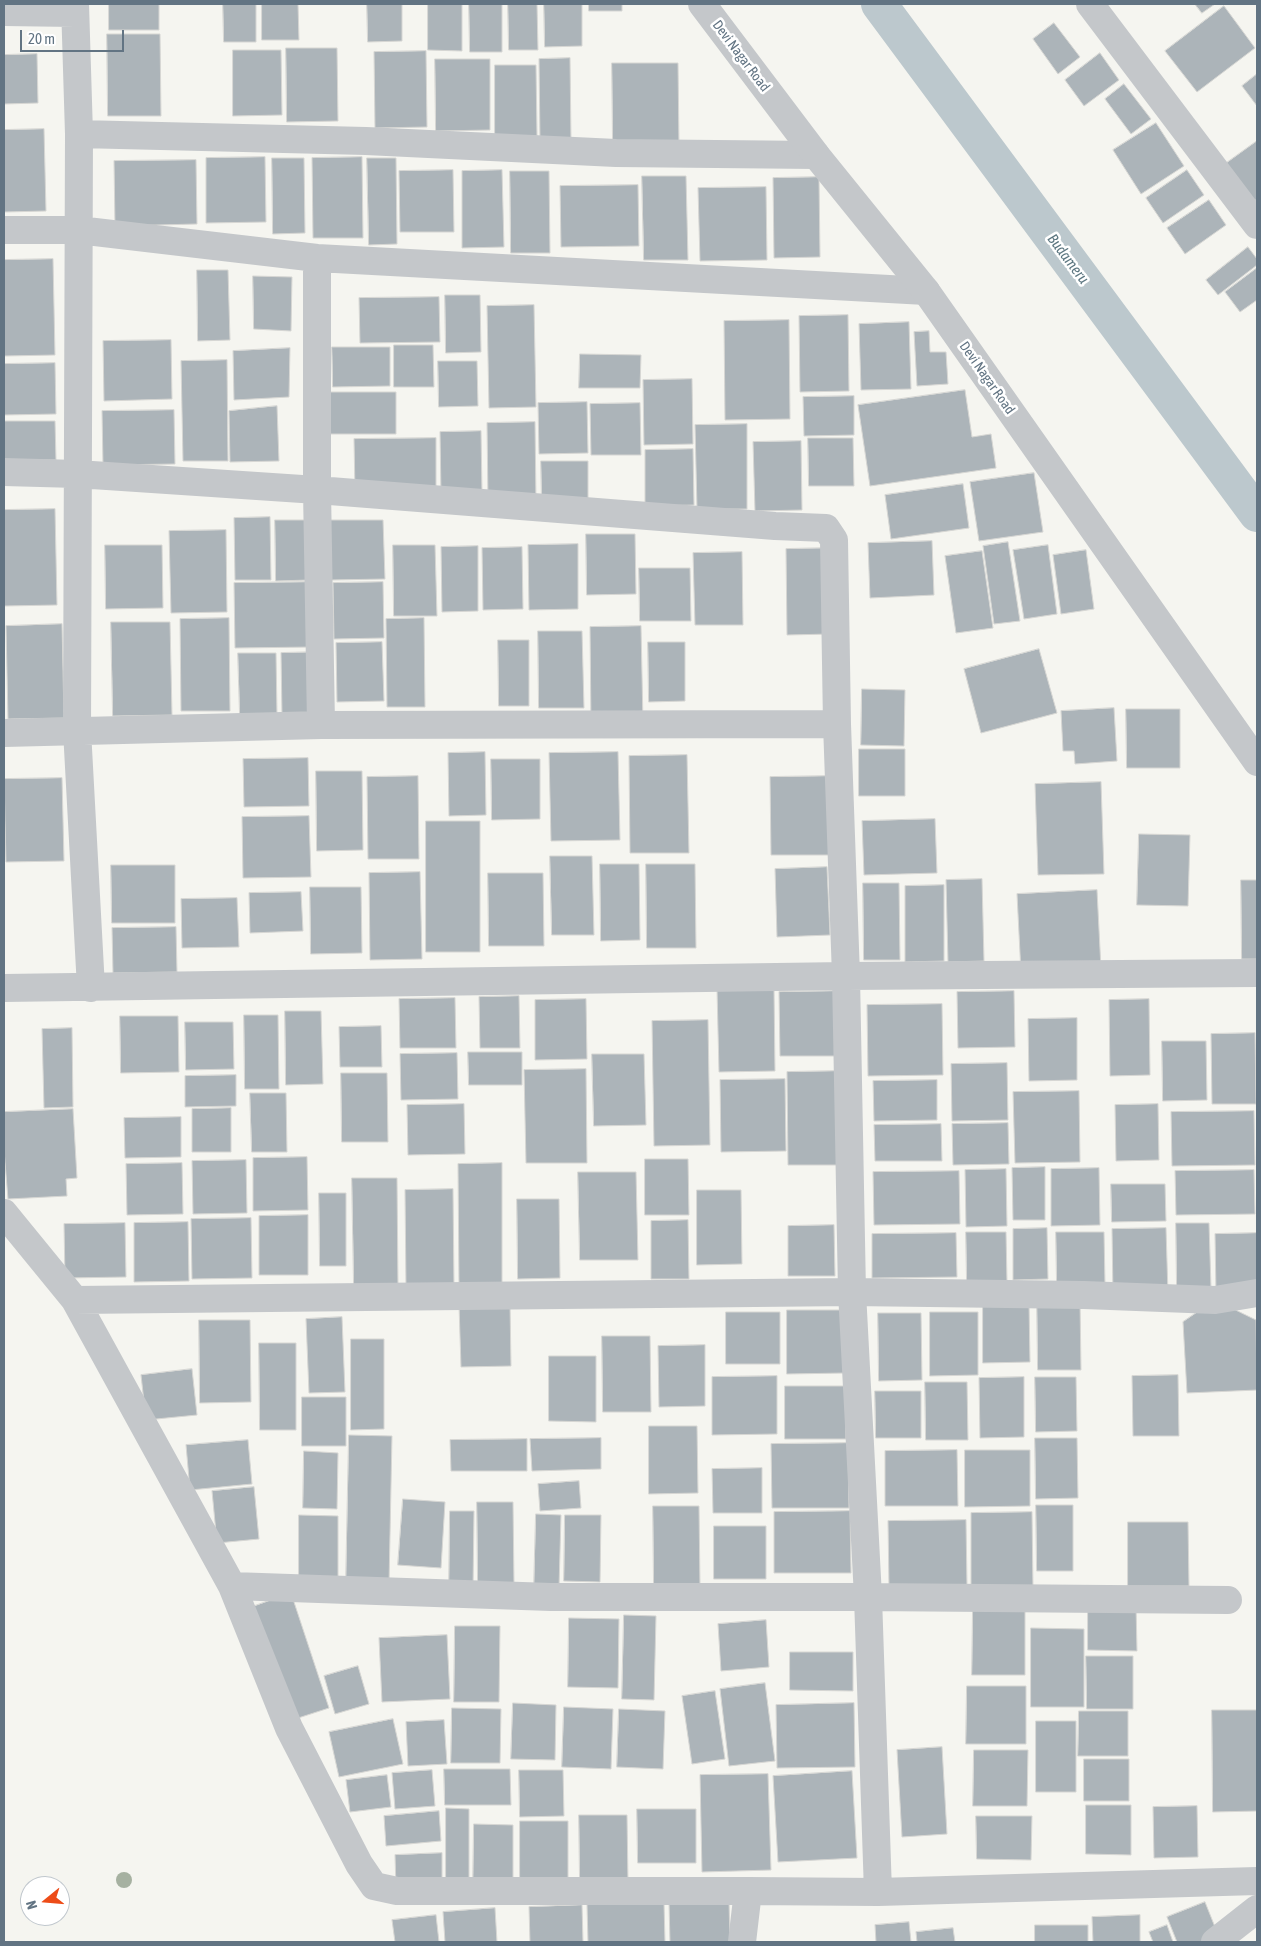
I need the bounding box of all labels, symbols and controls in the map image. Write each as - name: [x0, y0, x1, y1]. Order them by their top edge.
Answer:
- street label: Devi Nagar Road: [709, 17, 773, 95]
- scale bar: [22, 20, 126, 52]
- text: 20 m: [28, 30, 55, 47]
- water label: Budameru: [1043, 231, 1093, 287]
- street label: Devi Nagar Road: [956, 338, 1018, 418]
- north arrow: [20, 1876, 70, 1926]
- text: N: [23, 1899, 40, 1911]

